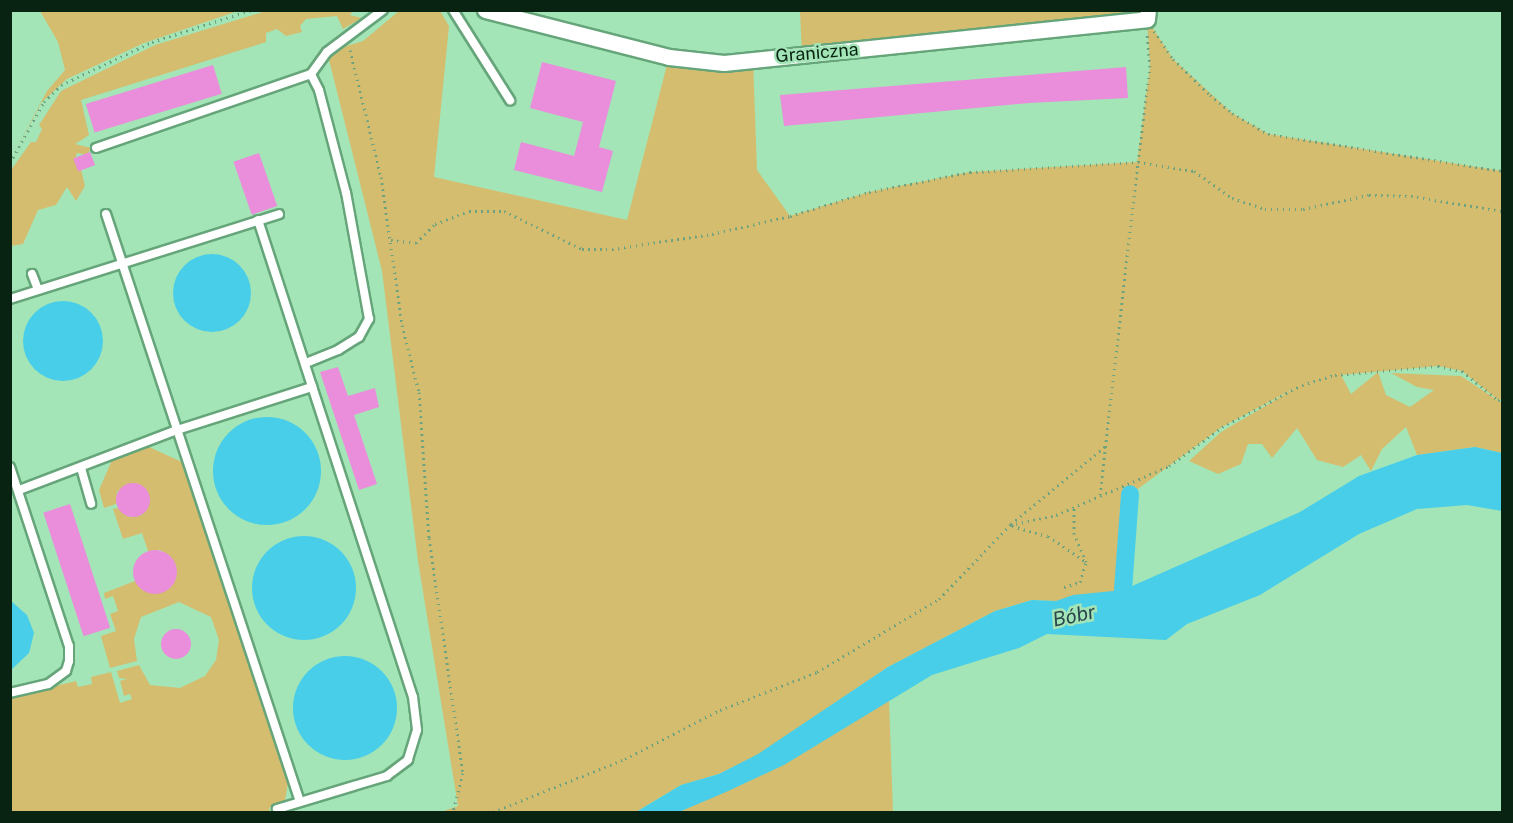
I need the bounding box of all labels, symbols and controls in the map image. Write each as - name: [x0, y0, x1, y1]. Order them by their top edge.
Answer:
- street label: Graniczna: [775, 39, 859, 67]
- water label: Bóbr: [1051, 600, 1097, 632]

